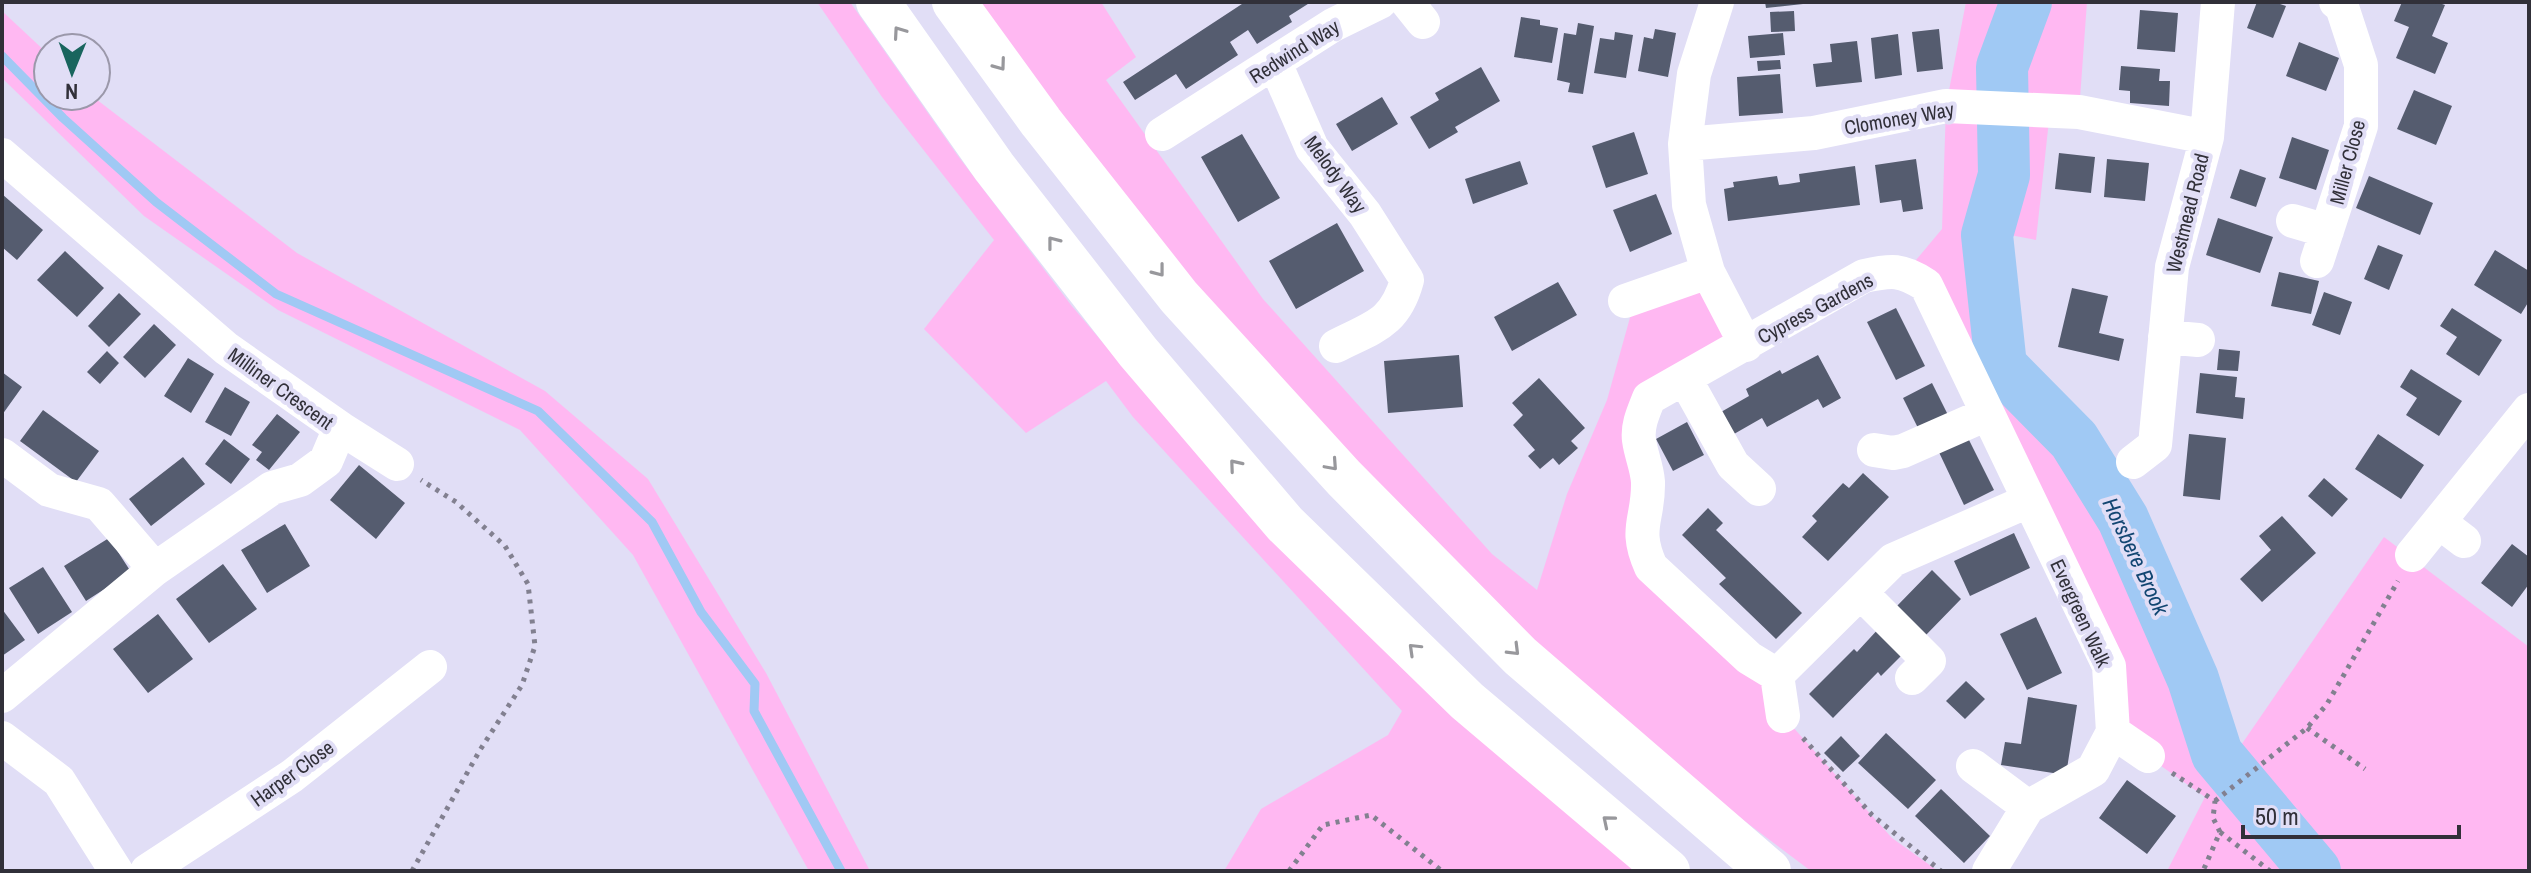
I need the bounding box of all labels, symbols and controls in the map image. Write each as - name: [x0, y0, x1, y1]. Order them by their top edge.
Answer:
- street label: Redwind Way: [1244, 12, 1345, 89]
- one-way arrow: [894, 27, 908, 41]
- north arrow: [32, 32, 112, 112]
- one-way arrow: [990, 56, 1005, 71]
- text: N: [65, 77, 78, 107]
- street label: Clomoney Way: [1842, 95, 1957, 141]
- street label: Miller Close: [2323, 117, 2371, 207]
- street label: Melody Way: [1299, 130, 1374, 219]
- street label: Westmead Road: [2159, 151, 2215, 275]
- one-way arrow: [1048, 236, 1062, 251]
- one-way arrow: [1149, 262, 1163, 277]
- street label: Cypress Gardens: [1752, 266, 1878, 350]
- street label: Milliner Crescent: [223, 341, 339, 436]
- one-way arrow: [1322, 455, 1337, 470]
- one-way arrow: [1230, 459, 1245, 474]
- water label: Horsbere Brook: [2096, 492, 2177, 620]
- street label: Evergreen Walk: [2044, 555, 2118, 672]
- one-way arrow: [1505, 641, 1519, 655]
- one-way arrow: [1408, 645, 1423, 659]
- street label: Harper Close: [245, 734, 339, 812]
- scale bar: [2243, 789, 2459, 839]
- text: 50 m: [2255, 800, 2299, 832]
- one-way arrow: [1603, 816, 1618, 831]

